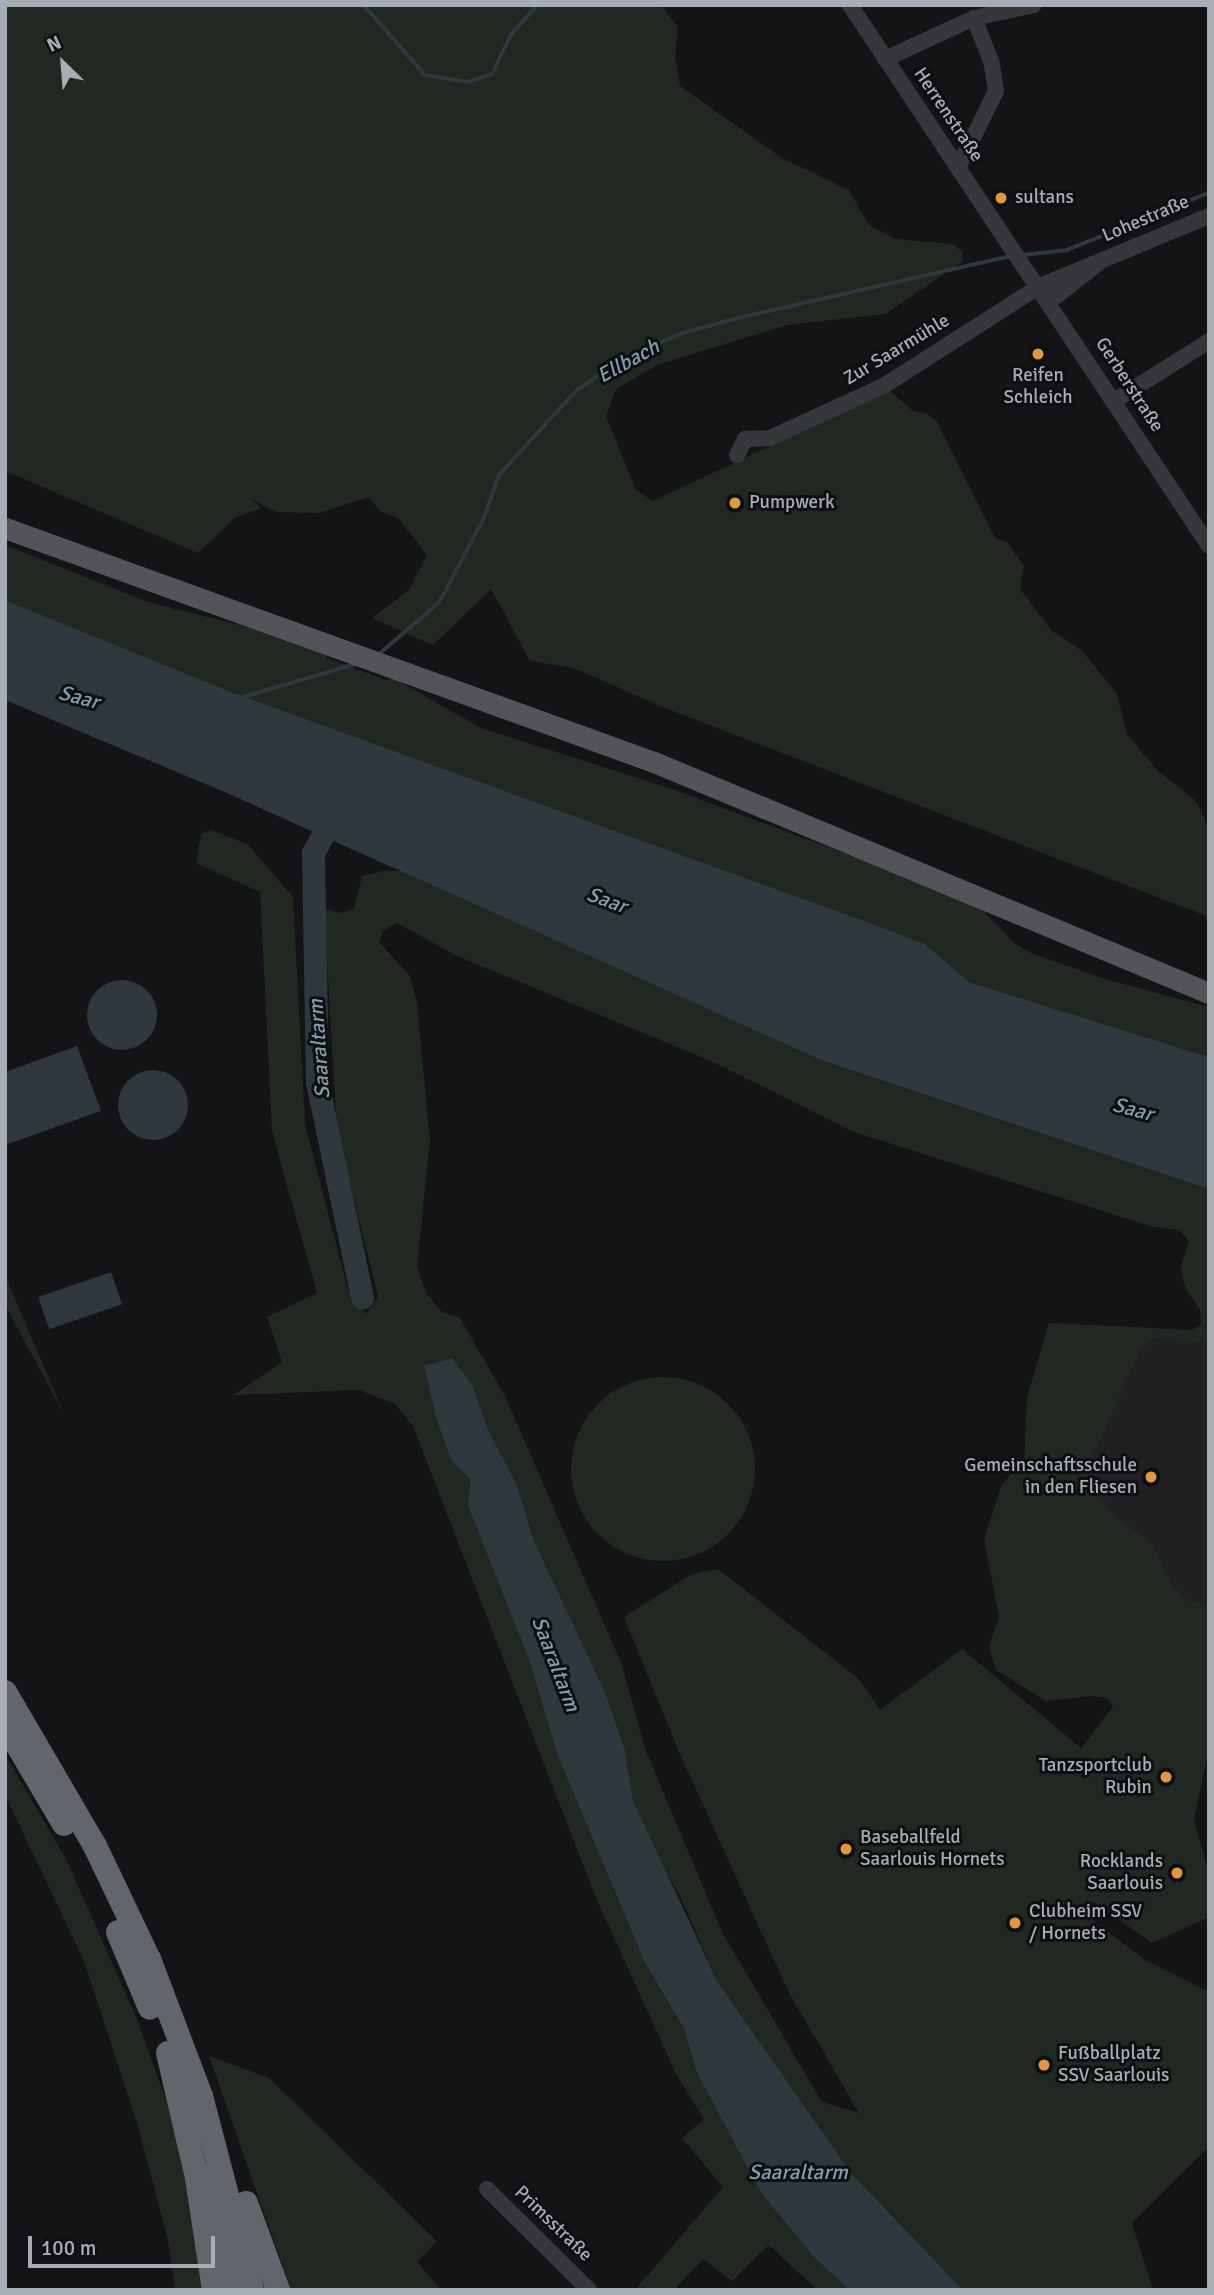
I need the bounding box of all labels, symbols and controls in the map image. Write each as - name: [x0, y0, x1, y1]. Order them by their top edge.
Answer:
- north arrow: [28, 28, 98, 98]
- text: N: [43, 30, 65, 58]
- street label: Herrenstraße: [908, 64, 988, 166]
- place label: sultans: [1015, 187, 1074, 209]
- marker: sultans: [993, 190, 1009, 206]
- street label: Lohestraße: [1099, 191, 1193, 247]
- street label: Zur Saarmühle: [840, 309, 954, 391]
- street label: Gerberstraße: [1090, 333, 1168, 437]
- water label: Ellbach: [593, 334, 663, 388]
- marker: Reifen Schleich: [1030, 346, 1046, 362]
- place label: Reifen Schleich: [1003, 365, 1073, 409]
- place label: Pumpwerk: [749, 492, 835, 514]
- marker: Pumpwerk: [727, 495, 743, 511]
- water label: Saar: [56, 680, 102, 714]
- water label: Saar: [584, 881, 630, 919]
- water label: Saaraltarm: [303, 999, 335, 1099]
- water label: Saar: [1110, 1092, 1156, 1126]
- place label: Gemeinschaftsschule in den Fliesen: [964, 1455, 1137, 1499]
- marker: Gemeinschaftsschule in den Fliesen: [1143, 1469, 1159, 1485]
- water label: Saaraltarm: [526, 1613, 586, 1715]
- place label: Tanzsportclub Rubin: [1039, 1755, 1152, 1799]
- marker: Tanzsportclub Rubin: [1158, 1769, 1174, 1785]
- place label: Baseballfeld Saarlouis Hornets: [860, 1827, 1005, 1871]
- marker: Baseballfeld Saarlouis Hornets: [838, 1841, 854, 1857]
- place label: Rocklands Saarlouis: [1080, 1851, 1163, 1895]
- marker: Rocklands Saarlouis: [1169, 1865, 1185, 1881]
- place label: Clubheim SSV / Hornets: [1029, 1901, 1142, 1945]
- marker: Clubheim SSV / Hornets: [1007, 1915, 1023, 1931]
- place label: Fußballplatz SSV Saarlouis: [1058, 2043, 1169, 2087]
- marker: Fußballplatz SSV Saarlouis: [1036, 2057, 1052, 2073]
- water label: Saaraltarm: [748, 2159, 848, 2185]
- street label: Primsstraße: [509, 2181, 597, 2267]
- scale bar: [32, 2222, 219, 2266]
- text: 100 m: [41, 2235, 96, 2261]

